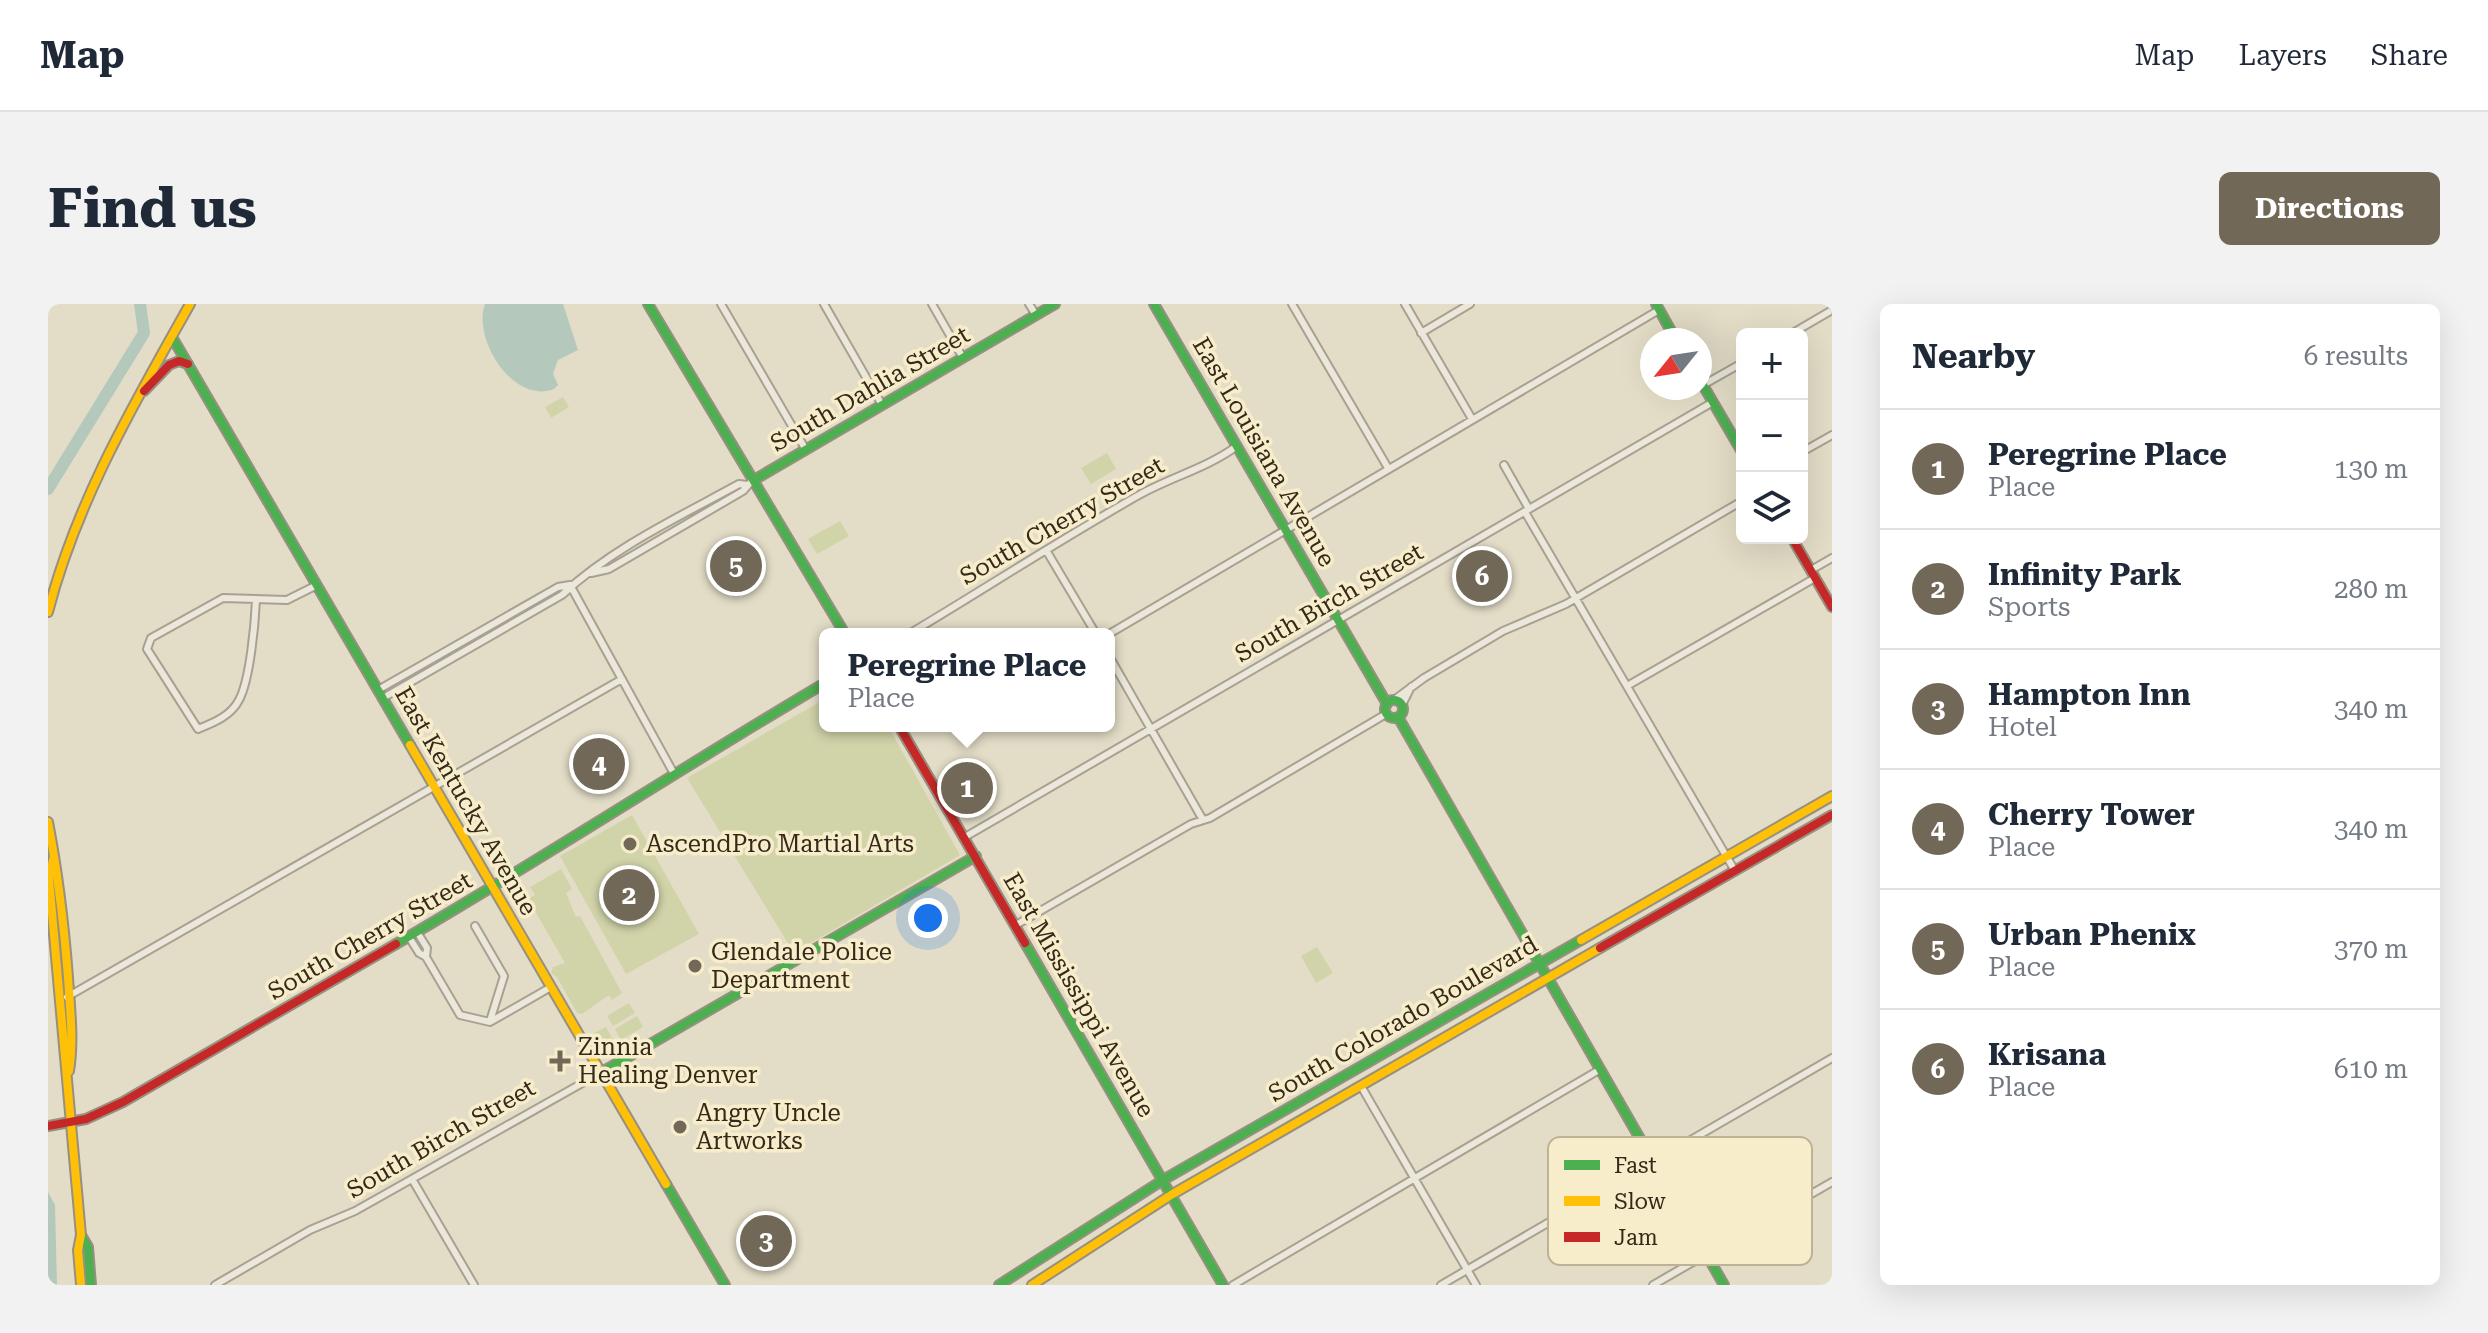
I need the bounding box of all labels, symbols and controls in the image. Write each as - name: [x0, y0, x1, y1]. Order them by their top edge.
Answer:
- text: Map: [40, 33, 125, 77]
- text: Map: [2135, 39, 2194, 72]
- text: Layers: [2238, 39, 2327, 72]
- text: Share: [2371, 39, 2448, 72]
- button: Directions: [2219, 172, 2440, 245]
- text: Find us: [48, 175, 257, 241]
- street label: South Dahlia Street: [765, 321, 975, 457]
- north arrow: [1640, 328, 1712, 400]
- map controls: [1736, 328, 1808, 544]
- button: +: [1736, 328, 1808, 400]
- street label: East Louisiana Avenue: [1187, 332, 1341, 572]
- text: Nearby: [1912, 336, 2035, 376]
- text: 6 results: [2304, 341, 2408, 371]
- button: −: [1736, 400, 1808, 472]
- text: Peregrine Place: [1988, 437, 2227, 472]
- street label: South Cherry Street: [955, 451, 1169, 591]
- text: 1: [1931, 454, 1945, 484]
- text: 130 m: [2334, 454, 2408, 484]
- button: layers: [1736, 472, 1808, 544]
- text: Place: [1988, 472, 2055, 502]
- pin: 5: [710, 536, 762, 596]
- street label: South Birch Street: [1230, 538, 1428, 668]
- pin: 6: [1456, 546, 1508, 606]
- text: Infinity Park: [1988, 557, 2181, 592]
- text: 2: [1931, 574, 1945, 604]
- text: 280 m: [2334, 574, 2408, 604]
- text: Sports: [1988, 592, 2070, 622]
- popup: [819, 628, 1115, 732]
- text: Peregrine Place: [848, 648, 1086, 683]
- text: Hampton Inn: [1988, 677, 2191, 712]
- street label: East Kentucky Avenue: [389, 682, 543, 920]
- text: Place: [848, 683, 915, 713]
- text: 3: [1931, 694, 1945, 724]
- text: 340 m: [2334, 694, 2408, 724]
- text: Hotel: [1988, 712, 2057, 742]
- pin: 4: [573, 734, 625, 794]
- pin: 1: [941, 758, 993, 818]
- text: Cherry Tower: [1988, 797, 2195, 832]
- text: 4: [1931, 814, 1945, 844]
- text: 340 m: [2334, 814, 2408, 844]
- place label: AscendPro Martial Arts: [646, 830, 914, 858]
- text: Place: [1988, 832, 2055, 862]
- marker: AscendPro Martial Arts: [621, 835, 639, 853]
- pin: 2: [603, 865, 655, 925]
- street label: South Cherry Street: [263, 866, 477, 1006]
- street label: East Mississippi Avenue: [997, 868, 1161, 1122]
- your location: [908, 898, 948, 938]
- text: Urban Phenix: [1988, 917, 2196, 952]
- street label: South Colorado Boulevard: [1263, 930, 1543, 1108]
- text: 5: [1931, 934, 1945, 964]
- text: 370 m: [2334, 934, 2408, 964]
- place label: Glendale Police Department: [711, 938, 892, 994]
- text: Place: [1988, 952, 2055, 982]
- marker: Glendale Police Department: [686, 957, 704, 975]
- place label: Zinnia Healing Denver: [578, 1033, 758, 1089]
- text: Krisana: [1988, 1037, 2106, 1072]
- marker: Zinnia Healing Denver: [549, 1050, 571, 1072]
- text: 6: [1931, 1054, 1945, 1084]
- text: 610 m: [2334, 1054, 2408, 1084]
- text: Place: [1988, 1072, 2055, 1102]
- street label: South Birch Street: [342, 1074, 540, 1204]
- place label: Angry Uncle Artworks: [696, 1099, 841, 1155]
- marker: Angry Uncle Artworks: [671, 1118, 689, 1136]
- legend: [1548, 1137, 1812, 1265]
- text: Fast: [1614, 1153, 1657, 1178]
- text: Slow: [1614, 1189, 1667, 1214]
- pin: 3: [740, 1211, 792, 1271]
- text: Jam: [1614, 1225, 1658, 1250]

